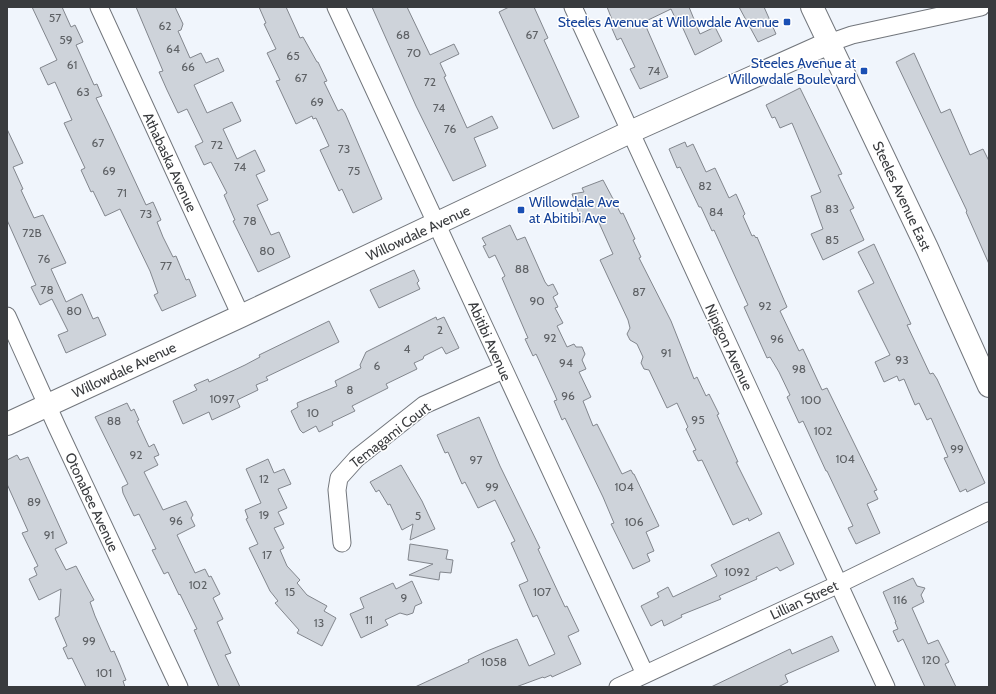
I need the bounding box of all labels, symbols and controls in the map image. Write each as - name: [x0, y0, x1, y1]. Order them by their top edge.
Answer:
- house number: 57: [49, 10, 61, 25]
- place label: Steeles Avenue at Willowdale Avenue: [558, 13, 779, 31]
- marker: Steeles Avenue at Willowdale Avenue: [782, 17, 792, 27]
- house number: 62: [158, 18, 172, 33]
- house number: 68: [396, 27, 410, 42]
- house number: 67: [526, 27, 538, 42]
- house number: 59: [59, 32, 73, 47]
- house number: 64: [166, 41, 180, 56]
- house number: 70: [407, 45, 421, 60]
- house number: 65: [286, 48, 300, 63]
- place label: Steeles Avenue at Willowdale Boulevard: [728, 54, 856, 88]
- house number: 61: [67, 57, 77, 72]
- house number: 66: [181, 59, 195, 74]
- house number: 74: [648, 63, 660, 78]
- marker: Steeles Avenue at Willowdale Boulevard: [859, 66, 869, 76]
- house number: 67: [295, 70, 307, 85]
- house number: 72: [424, 74, 436, 89]
- house number: 63: [76, 84, 90, 99]
- house number: 69: [310, 94, 324, 109]
- house number: 74: [433, 100, 445, 115]
- street label: Athabaska Avenue: [139, 109, 201, 215]
- house number: 76: [444, 121, 456, 136]
- house number: 67: [92, 135, 104, 150]
- house number: 72: [211, 137, 223, 152]
- street label: Steeles Avenue East: [869, 138, 935, 254]
- house number: 73: [338, 141, 350, 156]
- house number: 74: [234, 159, 246, 174]
- house number: 69: [102, 163, 116, 178]
- house number: 75: [348, 163, 360, 178]
- house number: 82: [698, 178, 712, 193]
- house number: 71: [117, 185, 127, 200]
- place label: Willowdale Ave at Abitibi Ave: [529, 193, 620, 227]
- street label: Willowdale Avenue: [363, 201, 473, 265]
- house number: 83: [825, 201, 839, 216]
- house number: 84: [709, 204, 723, 219]
- marker: Willowdale Ave at Abitibi Ave: [516, 205, 526, 215]
- house number: 73: [140, 206, 152, 221]
- house number: 78: [243, 213, 257, 228]
- house number: 72B: [22, 225, 42, 240]
- house number: 85: [825, 232, 839, 247]
- house number: 80: [259, 243, 275, 258]
- house number: 76: [38, 251, 50, 266]
- house number: 77: [160, 258, 172, 273]
- house number: 88: [515, 261, 529, 276]
- house number: 78: [40, 282, 54, 297]
- house number: 87: [632, 284, 646, 299]
- house number: 90: [529, 293, 545, 308]
- street label: Abitibi Avenue: [464, 298, 516, 384]
- house number: 92: [758, 298, 772, 313]
- street label: Nipigon Avenue: [701, 301, 757, 393]
- house number: 80: [66, 303, 82, 318]
- house number: 2: [437, 322, 443, 337]
- house number: 92: [543, 330, 557, 345]
- house number: 96: [770, 331, 784, 346]
- street label: Willowdale Avenue: [69, 338, 179, 402]
- house number: 4: [404, 341, 411, 356]
- house number: 91: [661, 345, 671, 360]
- house number: 93: [895, 352, 909, 367]
- house number: 94: [559, 355, 573, 370]
- house number: 6: [374, 358, 381, 373]
- house number: 98: [792, 361, 806, 376]
- house number: 8: [346, 382, 354, 397]
- house number: 96: [561, 388, 575, 403]
- house number: 1097: [209, 391, 235, 406]
- house number: 100: [801, 392, 821, 407]
- street label: Temagami Court: [346, 398, 434, 472]
- house number: 10: [307, 405, 319, 420]
- house number: 95: [691, 412, 705, 427]
- house number: 88: [107, 413, 121, 428]
- house number: 102: [814, 423, 832, 438]
- house number: 99: [950, 441, 964, 456]
- house number: 92: [129, 447, 143, 462]
- street label: Otonabee Avenue: [61, 450, 123, 554]
- house number: 104: [835, 451, 855, 466]
- house number: 97: [470, 452, 482, 467]
- house number: 12: [259, 471, 269, 486]
- house number: 99: [485, 479, 499, 494]
- house number: 104: [614, 479, 634, 494]
- house number: 89: [27, 494, 41, 509]
- house number: 19: [259, 507, 270, 522]
- house number: 5: [415, 508, 421, 523]
- house number: 96: [169, 513, 183, 528]
- house number: 106: [624, 514, 644, 529]
- house number: 91: [44, 527, 54, 542]
- house number: 17: [262, 547, 272, 562]
- house number: 1092: [724, 564, 750, 579]
- street label: Lillian Street: [767, 576, 841, 624]
- house number: 102: [189, 577, 207, 592]
- house number: 15: [285, 584, 295, 599]
- house number: 107: [533, 584, 551, 599]
- house number: 9: [401, 590, 408, 605]
- house number: 116: [893, 592, 908, 607]
- house number: 11: [365, 612, 373, 627]
- house number: 13: [314, 615, 324, 630]
- house number: 99: [82, 633, 96, 648]
- house number: 120: [922, 652, 940, 667]
- house number: 1058: [481, 654, 507, 669]
- house number: 101: [96, 665, 112, 680]

